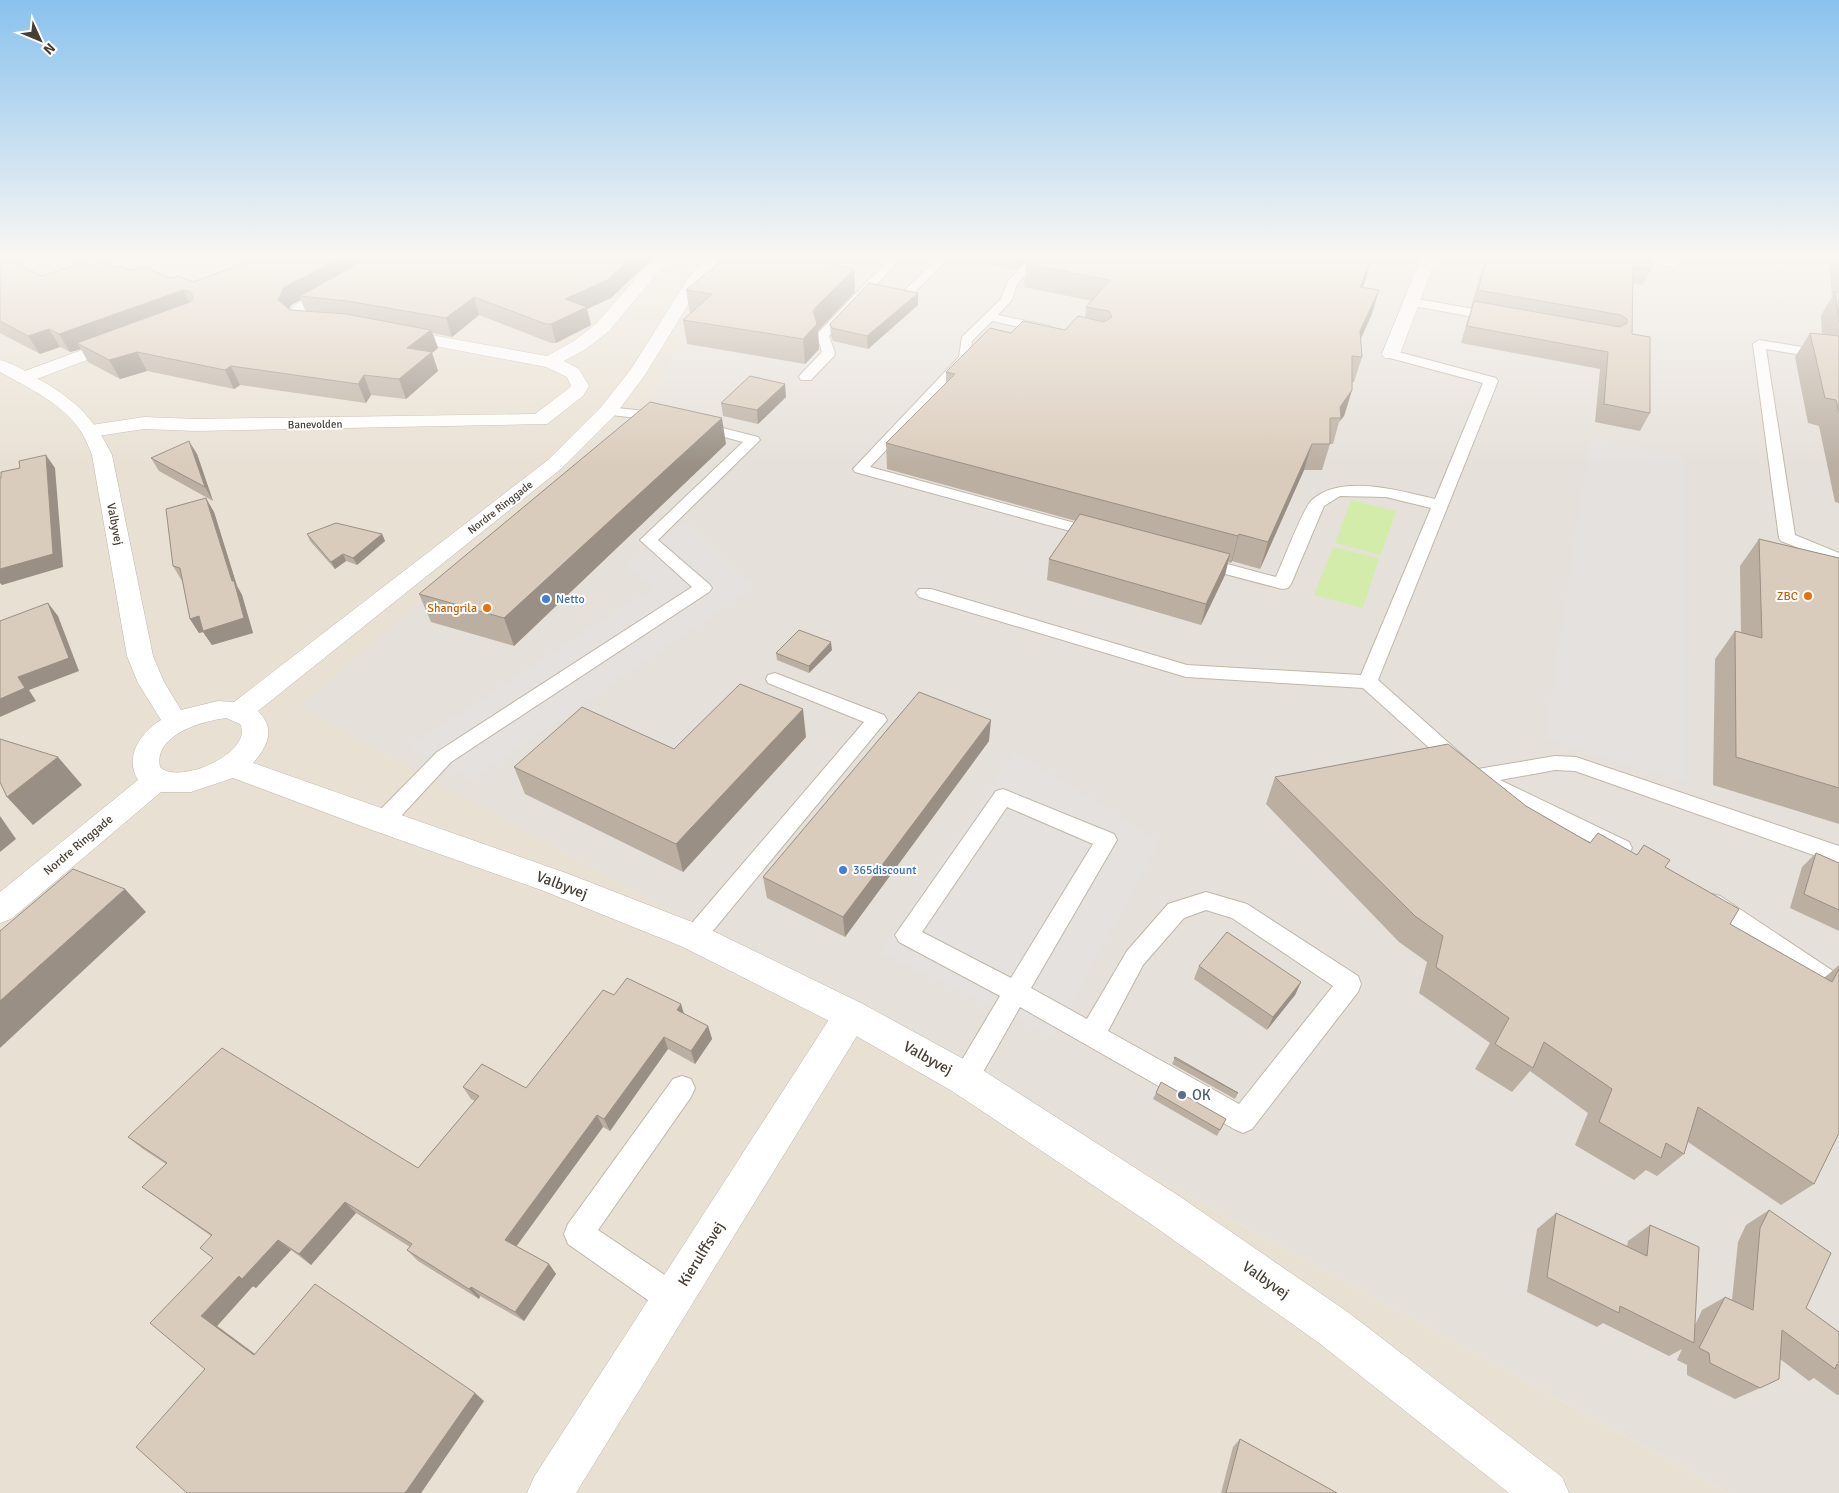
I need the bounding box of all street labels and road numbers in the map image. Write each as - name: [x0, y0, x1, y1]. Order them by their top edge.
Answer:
- street label: Banevolden: [288, 418, 342, 431]
- street label: Nordre Ringgade: [465, 478, 535, 537]
- street label: Valbyvej: [103, 502, 126, 546]
- street label: Nordre Ringgade: [41, 812, 116, 879]
- street label: Valbyvej: [534, 867, 590, 903]
- street label: Valbyvej: [900, 1037, 956, 1079]
- street label: Kierulffsvej: [674, 1218, 728, 1290]
- street label: Valbyvej: [1239, 1257, 1293, 1303]

